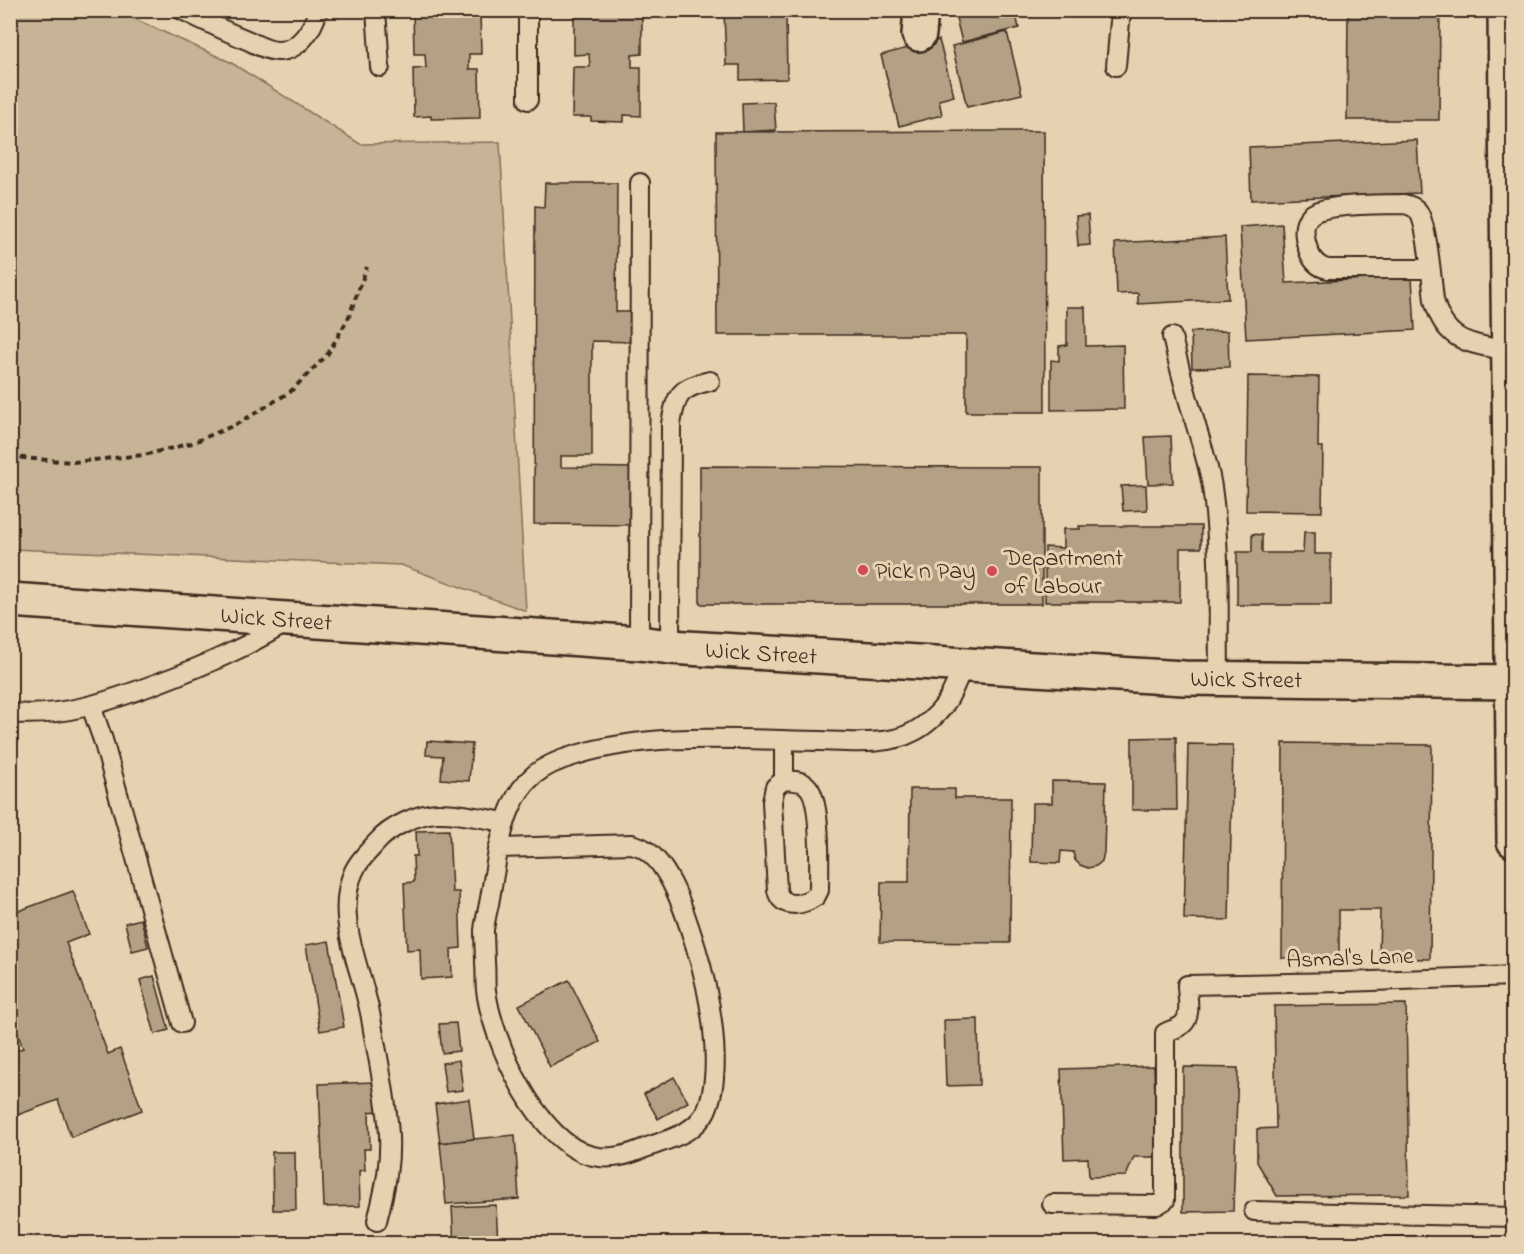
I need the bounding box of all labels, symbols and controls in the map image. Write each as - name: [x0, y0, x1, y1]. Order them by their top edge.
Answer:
- place label: Department of Labour: [1003, 542, 1123, 605]
- place label: Pick n Pay: [875, 555, 976, 591]
- marker: Pick n Pay: [856, 563, 870, 577]
- marker: Department of Labour: [985, 564, 999, 578]
- street label: Wick Street: [219, 599, 333, 642]
- street label: Wick Street: [704, 634, 818, 676]
- street label: Wick Street: [1190, 663, 1302, 699]
- street label: Asmal's Lane: [1286, 940, 1415, 979]

